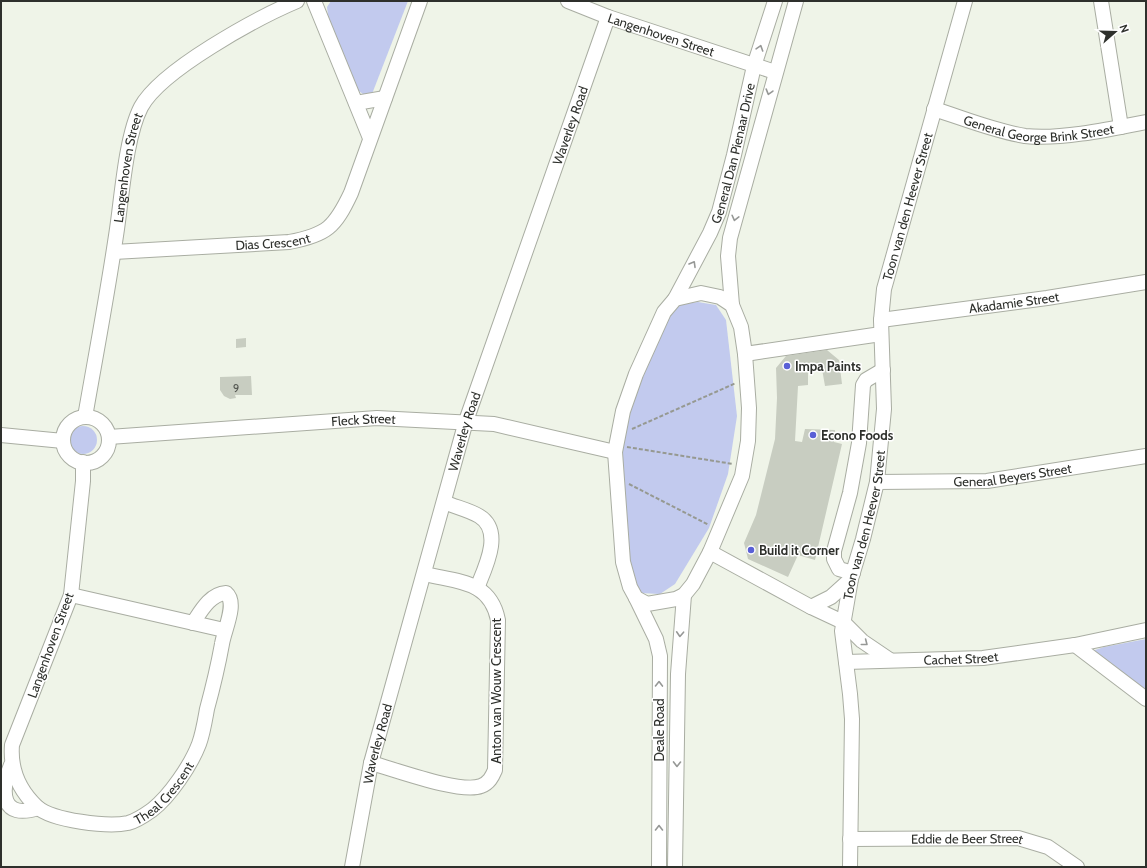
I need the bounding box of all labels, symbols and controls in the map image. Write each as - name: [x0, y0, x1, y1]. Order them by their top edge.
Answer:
- street label: Langenhoven Street: [606, 10, 717, 60]
- north arrow: [1095, 12, 1135, 52]
- text: N: [1116, 23, 1132, 35]
- one-way arrow: [755, 44, 764, 51]
- street label: General Dan Pienaar Drive: [707, 81, 758, 226]
- street label: Waverley Road: [549, 84, 591, 167]
- one-way arrow: [766, 89, 774, 96]
- street label: Langenhoven Street: [110, 110, 146, 224]
- street label: General George Brink Street: [961, 111, 1116, 145]
- street label: Toon van den Heever Street: [879, 130, 936, 282]
- one-way arrow: [731, 214, 739, 221]
- street label: Dias Crescent: [235, 229, 313, 253]
- one-way arrow: [689, 261, 696, 269]
- street label: Akadamie Street: [968, 288, 1061, 316]
- place label: Impa Paints: [795, 358, 861, 374]
- marker: Impa Paints: [782, 361, 792, 371]
- house number: 9: [233, 381, 239, 395]
- street label: Waverley Road: [444, 390, 484, 473]
- street label: Fleck Street: [331, 410, 397, 429]
- place label: Econo Foods: [821, 427, 894, 443]
- marker: Econo Foods: [808, 430, 818, 440]
- street label: Toon van den Heever Street: [840, 449, 888, 601]
- street label: General Beyers Street: [953, 460, 1073, 489]
- place label: Build it Corner: [759, 542, 840, 558]
- marker: Build it Corner: [746, 545, 756, 555]
- street label: Langenhoven Street: [23, 590, 77, 700]
- street label: Anton van Wouw Crescent: [488, 618, 504, 764]
- one-way arrow: [676, 631, 684, 637]
- one-way arrow: [861, 638, 868, 646]
- street label: Cachet Street: [923, 648, 1000, 668]
- one-way arrow: [655, 681, 663, 687]
- street label: Deale Road: [651, 698, 667, 762]
- street label: Waverley Road: [359, 702, 395, 785]
- street label: Theal Crescent: [131, 758, 197, 828]
- one-way arrow: [673, 761, 681, 767]
- one-way arrow: [655, 825, 663, 831]
- street label: Eddie de Beer Street: [911, 830, 1026, 847]

